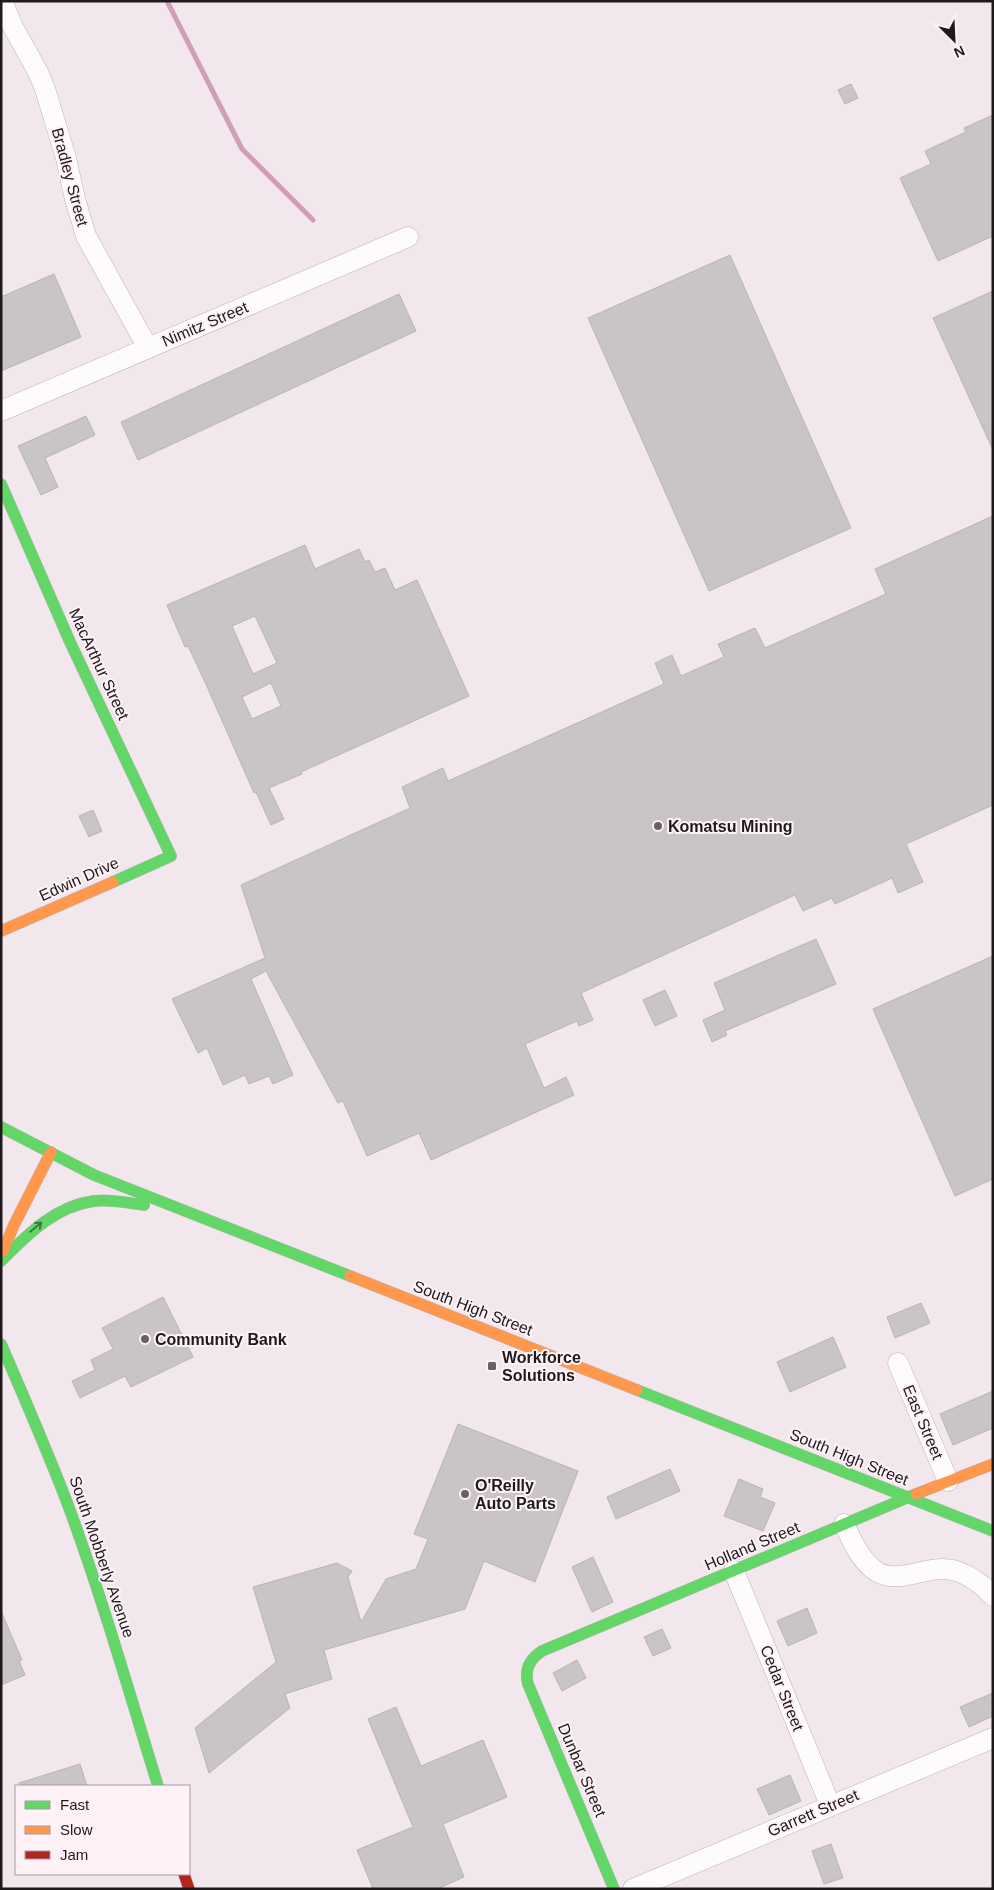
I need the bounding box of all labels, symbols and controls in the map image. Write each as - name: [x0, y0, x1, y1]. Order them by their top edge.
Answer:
- north arrow: [929, 15, 979, 65]
- text: N: [951, 43, 967, 61]
- street label: Bradley Street: [49, 126, 91, 229]
- street label: Nimitz Street: [160, 298, 251, 350]
- street label: MacArthur Street: [66, 606, 132, 723]
- place label: Komatsu Mining: [668, 818, 792, 835]
- marker: Komatsu Mining: [652, 820, 664, 832]
- street label: Edwin Drive: [37, 854, 122, 904]
- one-way arrow: [29, 1222, 42, 1233]
- street label: South High Street: [411, 1277, 536, 1339]
- place label: Community Bank: [155, 1331, 287, 1348]
- marker: Community Bank: [139, 1333, 151, 1345]
- place label: Workforce Solutions: [502, 1349, 581, 1384]
- marker: Workforce Solutions: [486, 1360, 498, 1372]
- street label: East Street: [900, 1382, 947, 1462]
- street label: South High Street: [787, 1425, 911, 1489]
- street label: South Mobberly Avenue: [66, 1474, 138, 1640]
- place label: O'Reilly Auto Parts: [475, 1477, 556, 1512]
- marker: O'Reilly Auto Parts: [459, 1488, 471, 1500]
- street label: Holland Street: [702, 1518, 802, 1574]
- street label: Cedar Street: [757, 1643, 807, 1734]
- street label: Dunbar Street: [555, 1721, 610, 1820]
- legend: [15, 1785, 190, 1875]
- street label: Garrett Street: [765, 1786, 861, 1840]
- text: Fast: [60, 1796, 90, 1813]
- text: Slow: [60, 1821, 93, 1838]
- text: Jam: [60, 1846, 88, 1863]

